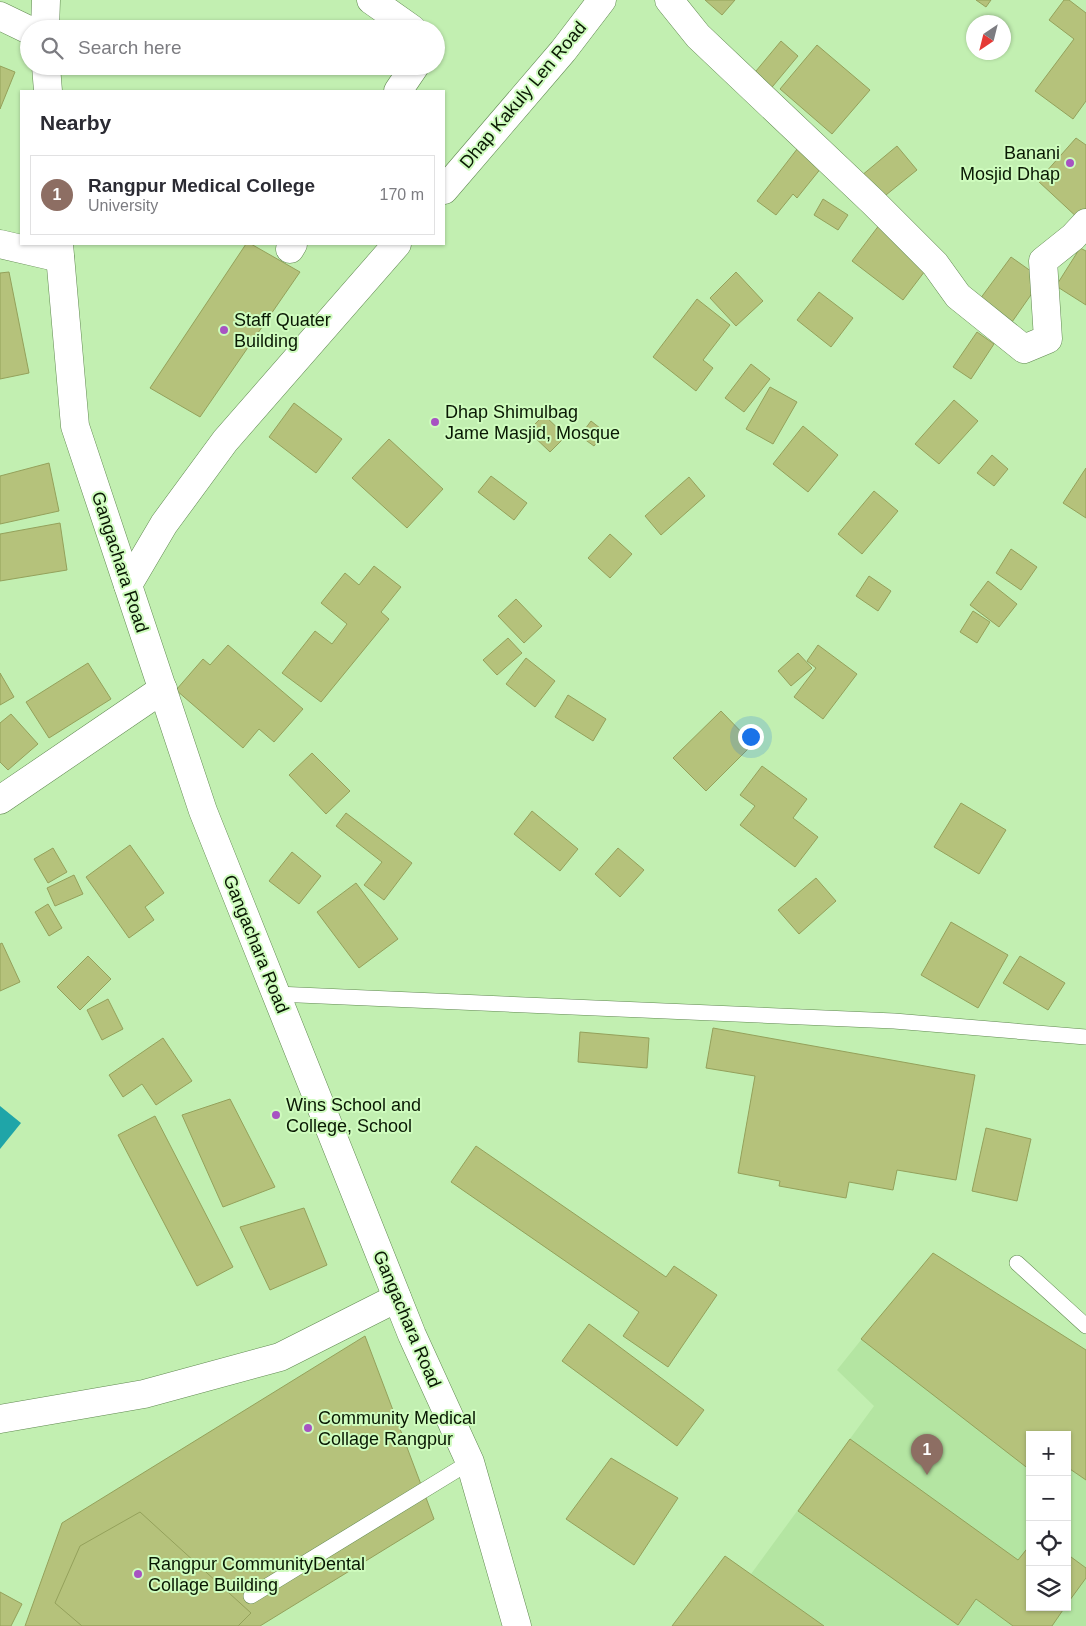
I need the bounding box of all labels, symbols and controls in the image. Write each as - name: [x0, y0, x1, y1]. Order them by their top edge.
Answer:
- north arrow: [966, 15, 1011, 60]
- street label: Dhap Kakuly Len Road: [456, 18, 590, 172]
- search box: [20, 20, 445, 75]
- icon: search: [38, 34, 66, 62]
- text: Search here: [78, 37, 182, 58]
- text: Nearby: [40, 111, 111, 134]
- place label: Banani Mosjid Dhap: [960, 143, 1060, 184]
- marker: Banani Mosjid Dhap: [1064, 157, 1076, 169]
- text: Rangpur Medical College: [88, 175, 315, 196]
- text: 1: [53, 186, 61, 203]
- text: 170 m: [380, 186, 424, 203]
- text: University: [88, 197, 158, 214]
- place label: Staff Quater Building: [234, 310, 331, 351]
- marker: Staff Quater Building: [218, 324, 230, 336]
- place label: Dhap Shimulbag Jame Masjid, Mosque: [445, 402, 620, 443]
- marker: Dhap Shimulbag Jame Masjid, Mosque: [429, 416, 441, 428]
- street label: Gangachara Road: [88, 489, 152, 635]
- your location: [738, 724, 764, 750]
- street label: Gangachara Road: [219, 872, 293, 1016]
- place label: Wins School and College, School: [286, 1095, 421, 1136]
- marker: Wins School and College, School: [270, 1109, 282, 1121]
- street label: Gangachara Road: [369, 1247, 445, 1391]
- place label: Community Medical Collage Rangpur: [318, 1408, 476, 1449]
- marker: Community Medical Collage Rangpur: [302, 1422, 314, 1434]
- map controls: [1026, 1431, 1071, 1611]
- button: +: [1026, 1431, 1071, 1476]
- pin: 1: [911, 1434, 943, 1475]
- button: −: [1026, 1476, 1071, 1521]
- button: locate: [1026, 1521, 1071, 1566]
- place label: Rangpur CommunityDental Collage Building: [148, 1554, 365, 1595]
- button: layers: [1026, 1566, 1071, 1611]
- marker: Rangpur CommunityDental Collage Building: [132, 1568, 144, 1580]

